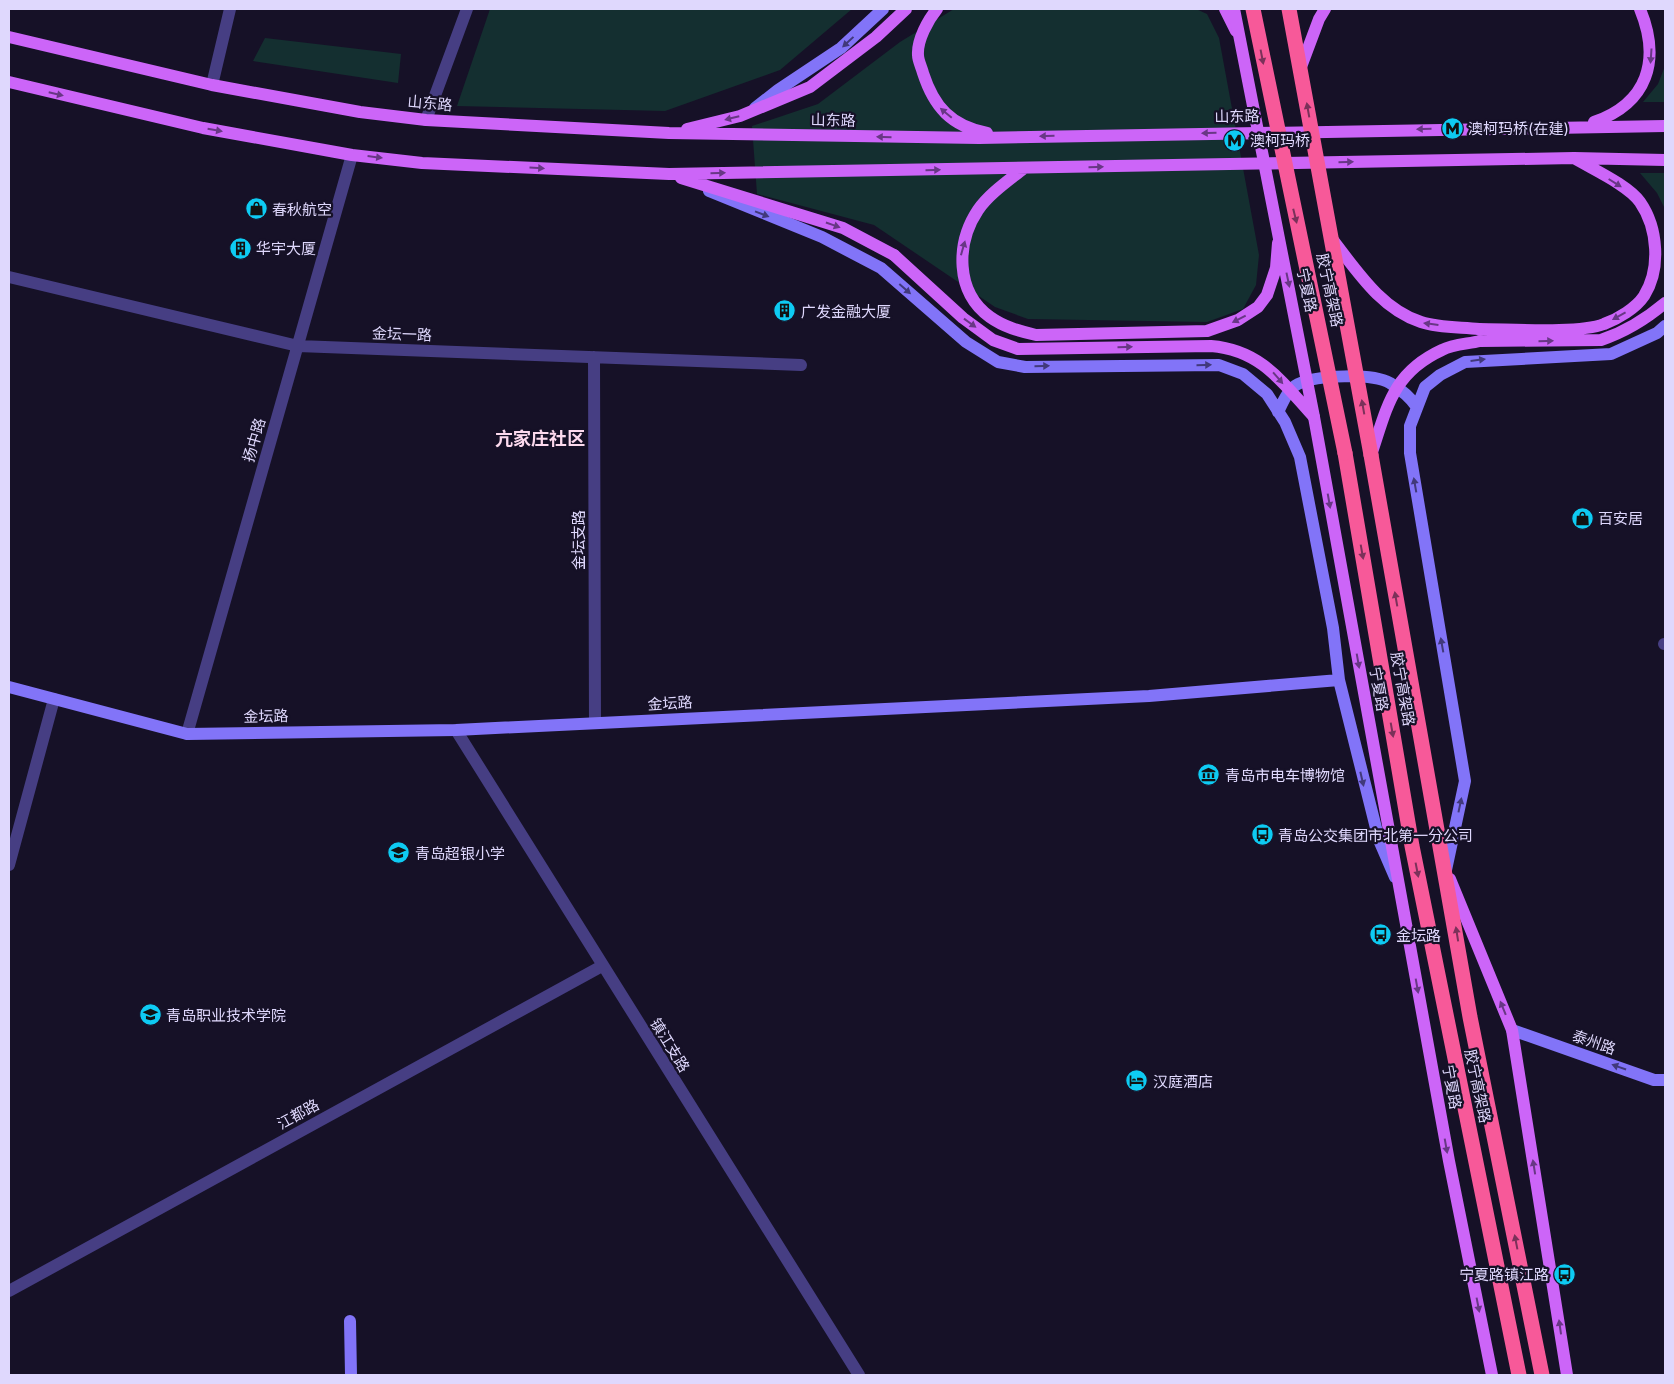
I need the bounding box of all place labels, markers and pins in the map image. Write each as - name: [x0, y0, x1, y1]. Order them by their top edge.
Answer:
- metro station icon: 澳柯玛桥(在建): [1440, 116, 1464, 140]
- place label: 澳柯玛桥(在建): [1468, 119, 1569, 138]
- metro station icon: 澳柯玛桥: [1222, 128, 1246, 152]
- place label: 澳柯玛桥: [1250, 131, 1310, 150]
- shop icon: 春秋航空: [244, 197, 268, 221]
- place label: 春秋航空: [272, 200, 332, 219]
- building icon: 华宇大厦: [228, 236, 252, 260]
- place label: 华宇大厦: [256, 239, 316, 258]
- building icon: 广发金融大厦: [773, 299, 797, 323]
- place label: 广发金融大厦: [801, 302, 891, 321]
- shop icon: 百安居: [1570, 506, 1594, 530]
- place label: 百安居: [1598, 509, 1643, 528]
- museum icon: 青岛市电车博物馆: [1197, 763, 1221, 787]
- place label: 青岛市电车博物馆: [1225, 766, 1345, 785]
- bus stop icon: 青岛公交集团市北第一分公司: [1250, 823, 1274, 847]
- place label: 青岛公交集团市北第一分公司: [1278, 826, 1473, 845]
- school or university icon: 青岛超银小学: [387, 841, 411, 865]
- place label: 青岛超银小学: [415, 844, 505, 863]
- bus stop icon: 金坛路: [1368, 923, 1392, 947]
- place label: 金坛路: [1396, 926, 1441, 945]
- school or university icon: 青岛职业技术学院: [138, 1003, 162, 1027]
- place label: 青岛职业技术学院: [166, 1006, 286, 1025]
- hotel icon: 汉庭酒店: [1125, 1069, 1149, 1093]
- place label: 汉庭酒店: [1153, 1072, 1213, 1091]
- bus stop icon: 宁夏路镇江路: [1553, 1262, 1577, 1286]
- place label: 宁夏路镇江路: [1459, 1265, 1549, 1284]

